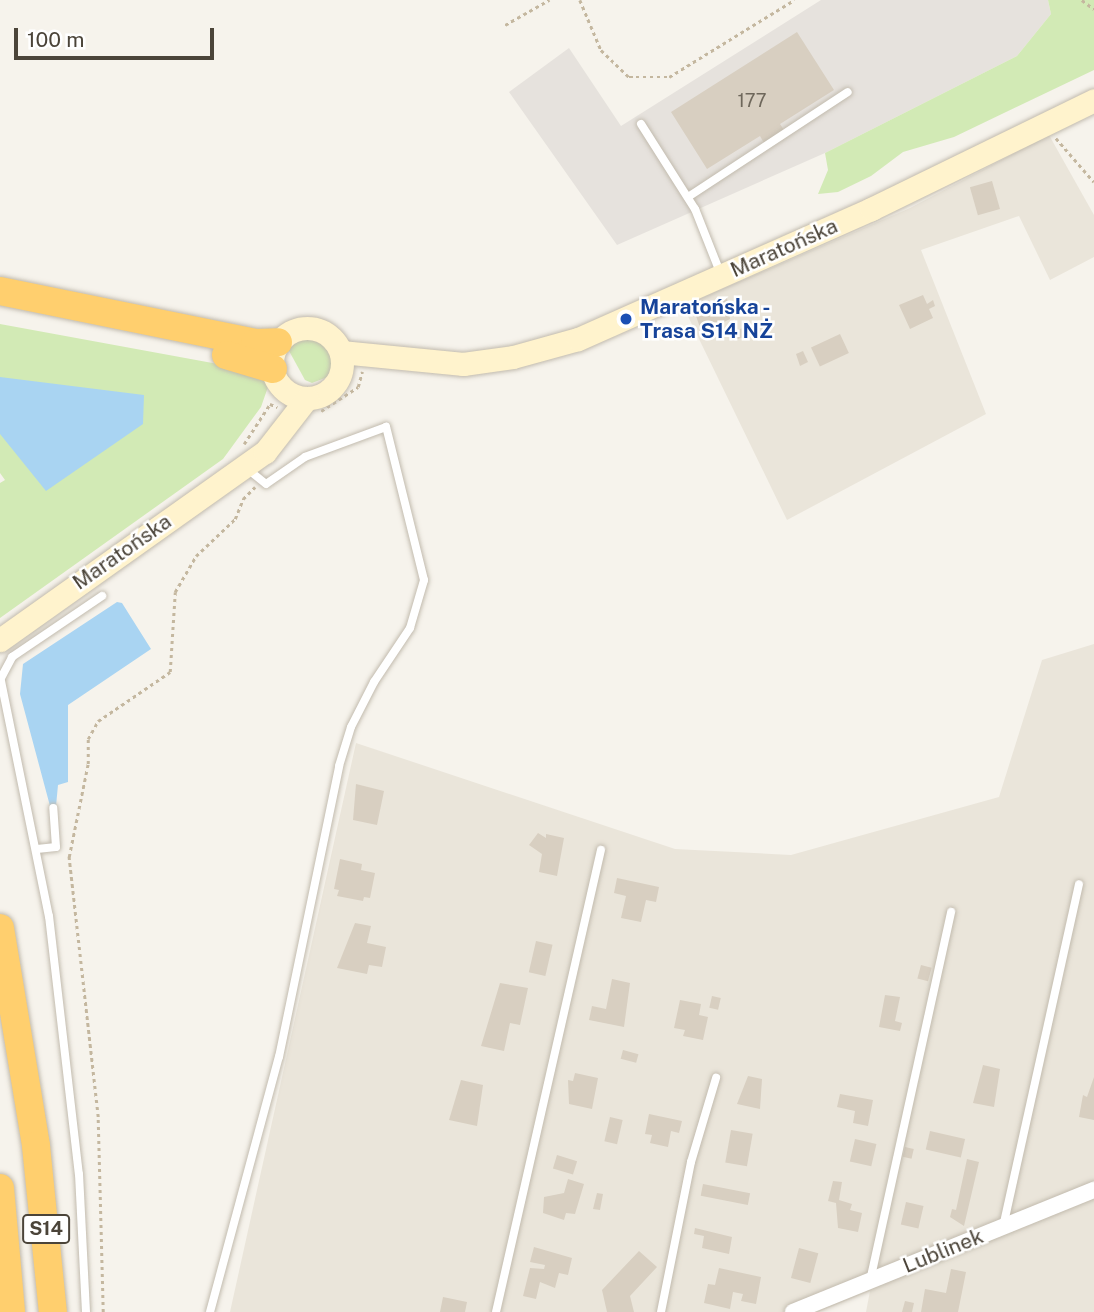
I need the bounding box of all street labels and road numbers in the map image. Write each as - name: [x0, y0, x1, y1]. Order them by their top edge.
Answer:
- street label: Maratońska: [727, 213, 841, 283]
- street label: Maratońska: [68, 509, 176, 595]
- road number: S14: [22, 1214, 70, 1245]
- street label: Lublinek: [899, 1224, 987, 1278]

